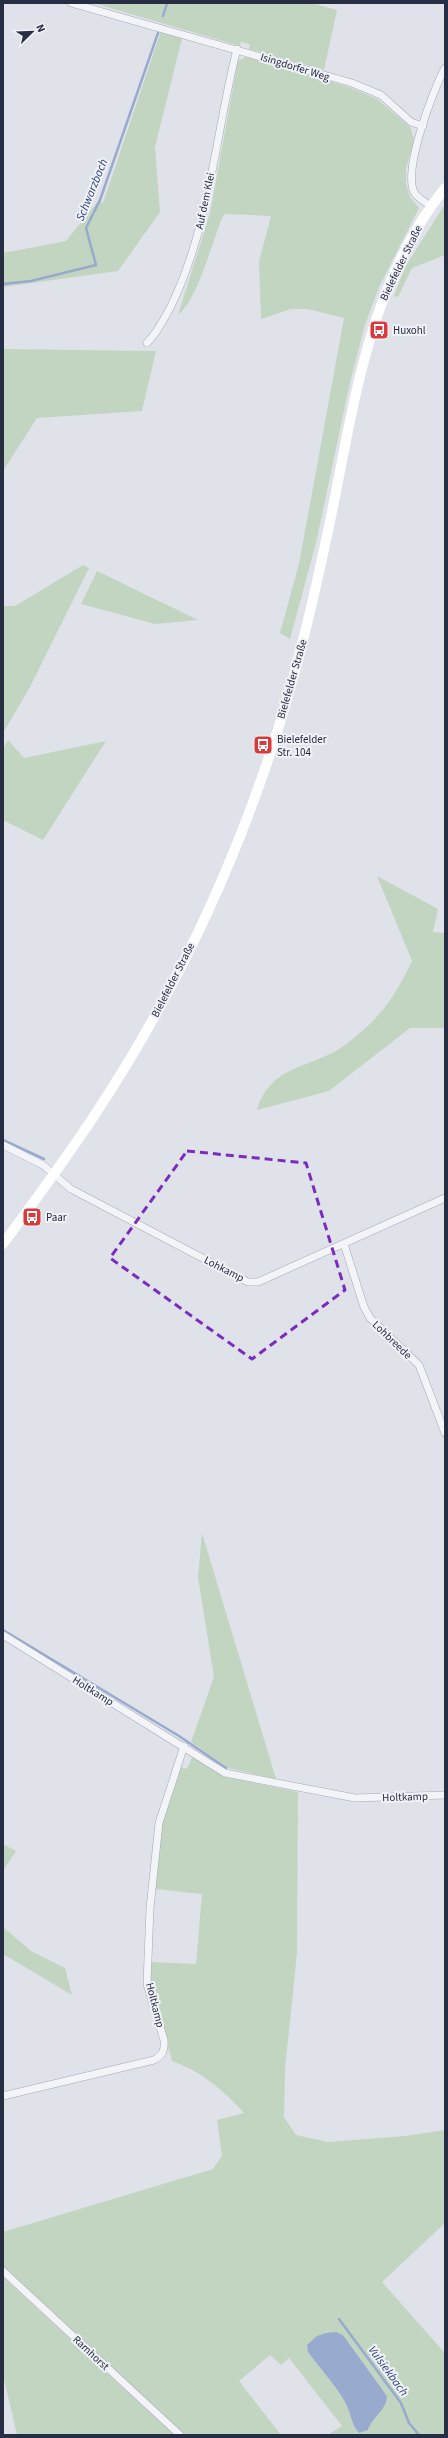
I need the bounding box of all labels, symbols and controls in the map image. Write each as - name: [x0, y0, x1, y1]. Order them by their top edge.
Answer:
- north arrow: [12, 12, 52, 52]
- text: N: [32, 22, 49, 35]
- street label: Isingdorfer Weg: [259, 49, 332, 85]
- water label: Schwarzbach: [72, 156, 112, 224]
- street label: Auf dem Klei: [192, 171, 218, 231]
- street label: Bielefelder Straße: [376, 222, 426, 303]
- bus stop icon: Huxohl: [368, 319, 390, 341]
- place label: Huxohl: [393, 323, 426, 338]
- street label: Bielefelder Straße: [273, 637, 311, 720]
- place label: Bielefelder Str. 104: [277, 732, 327, 760]
- bus stop icon: Bielefelder Str. 104: [252, 734, 274, 756]
- street label: Bielefelder Straße: [148, 940, 199, 1020]
- bus stop icon: Paar: [21, 1206, 43, 1228]
- place label: Paar: [46, 1210, 67, 1225]
- street label: Lohkamp: [201, 1252, 247, 1286]
- street label: Lohbreede: [369, 1317, 415, 1363]
- street label: Holtkamp: [70, 1673, 116, 1709]
- street label: Holtkamp: [382, 1789, 428, 1805]
- street label: Holtkamp: [142, 1981, 168, 2029]
- street label: Ramhorst: [70, 2332, 113, 2374]
- water label: Vulsiekbach: [364, 2342, 412, 2400]

